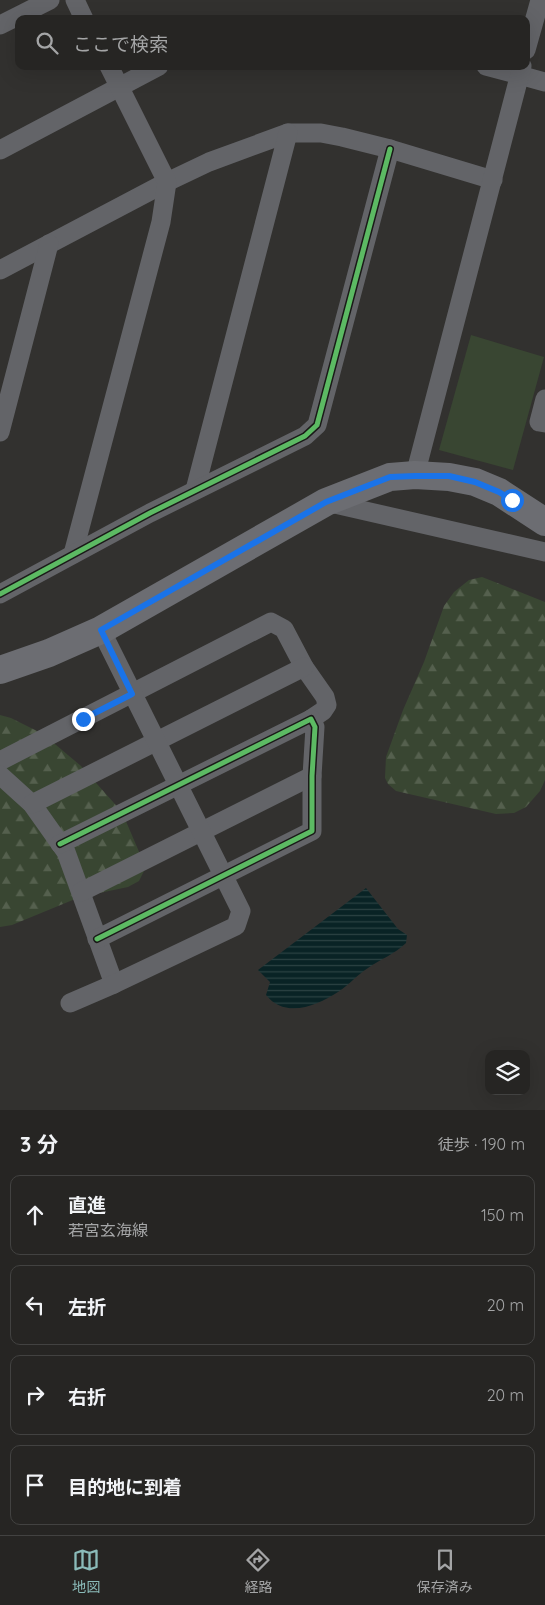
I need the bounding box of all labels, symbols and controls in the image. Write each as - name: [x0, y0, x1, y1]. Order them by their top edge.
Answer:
- search box: [15, 15, 530, 70]
- icon: search: [33, 29, 61, 57]
- text: ここで検索: [73, 32, 168, 56]
- route start: [501, 489, 524, 512]
- route end: [72, 708, 95, 731]
- map controls: [485, 1050, 530, 1095]
- button: layers: [485, 1050, 530, 1095]
- text: 3 分: [20, 1131, 58, 1157]
- text: 徒歩 · 190 m: [438, 1134, 525, 1154]
- text: 直進: [68, 1193, 106, 1217]
- icon: ahead: [21, 1201, 49, 1229]
- text: 150 m: [481, 1205, 524, 1225]
- text: 若宮玄海線: [68, 1220, 148, 1240]
- icon: left: [21, 1291, 49, 1319]
- text: 左折: [68, 1295, 106, 1319]
- text: 20 m: [487, 1295, 524, 1315]
- icon: right: [21, 1381, 49, 1409]
- text: 右折: [68, 1385, 106, 1409]
- text: 20 m: [487, 1385, 524, 1405]
- icon: arrive: [21, 1471, 49, 1499]
- text: 目的地に到着: [68, 1475, 182, 1499]
- tab: 地図: [72, 1546, 100, 1596]
- tab: 経路: [244, 1546, 272, 1596]
- tab: 保存済み: [417, 1546, 473, 1596]

